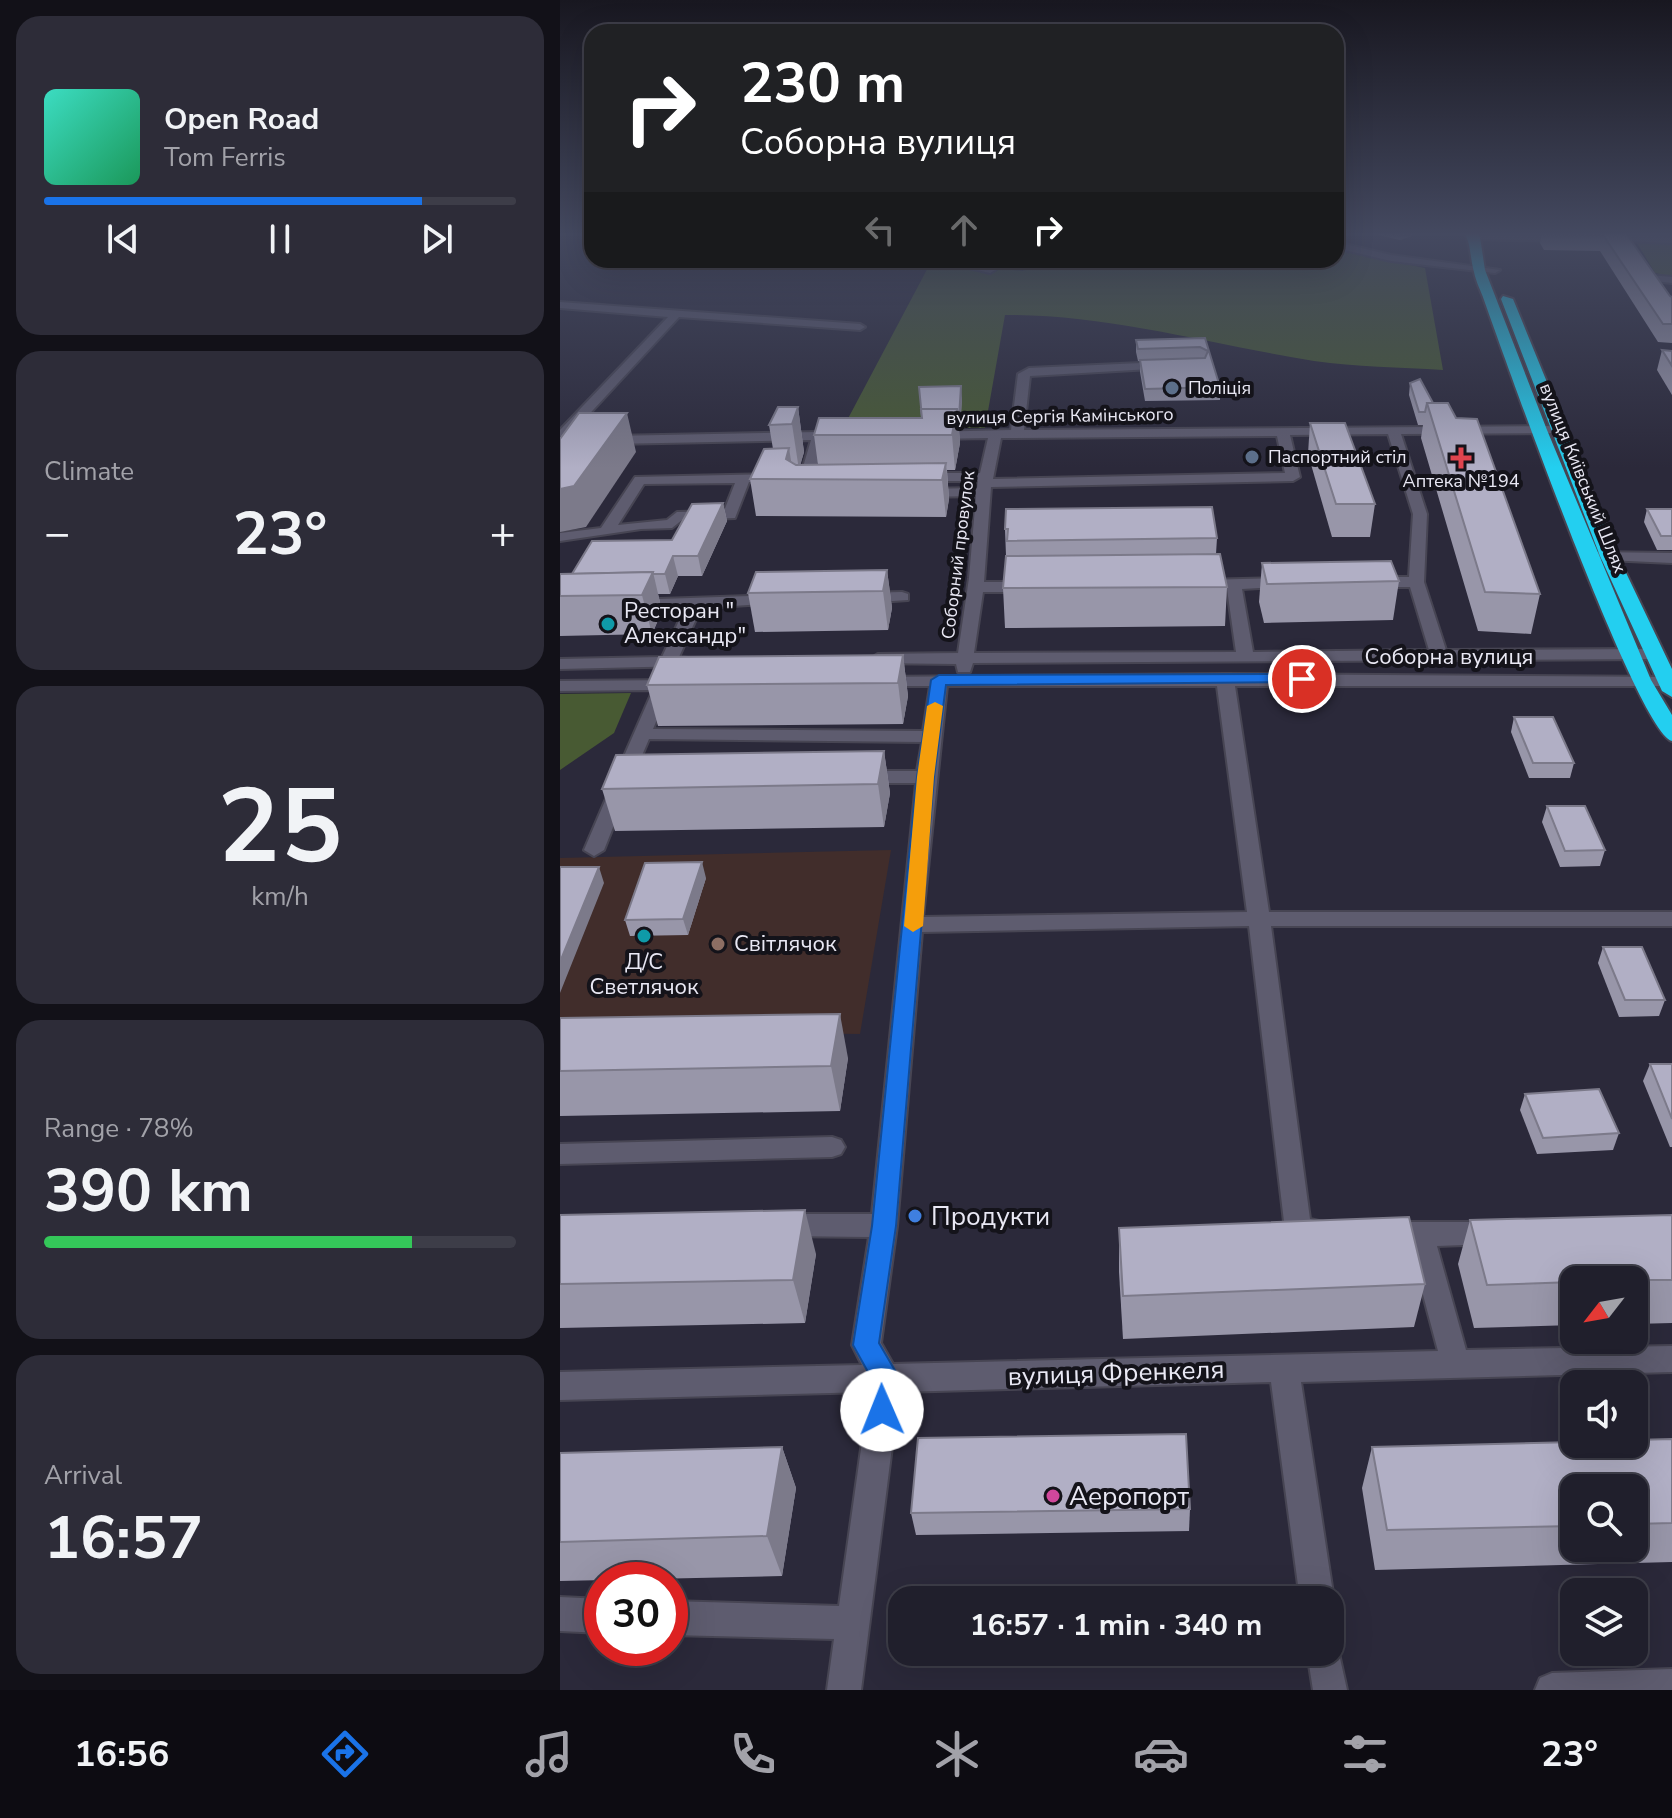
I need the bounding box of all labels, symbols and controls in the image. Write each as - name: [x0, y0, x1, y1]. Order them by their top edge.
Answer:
- text: 230 m: [740, 45, 905, 122]
- icon: right: [608, 56, 712, 160]
- text: Open Road: [164, 99, 319, 140]
- text: Соборна вулиця: [740, 118, 1016, 167]
- text: Tom Ferris: [164, 140, 286, 175]
- icon: left: [858, 208, 902, 252]
- icon: ahead: [942, 208, 986, 252]
- icon: right: [1026, 208, 1070, 252]
- icon: previous: [101, 217, 145, 261]
- icon: pause: [258, 217, 302, 261]
- icon: next: [415, 217, 459, 261]
- place label: Поліція: [1188, 376, 1251, 400]
- marker: Поліція: [1163, 379, 1181, 397]
- street label: вулиця Київський Шлях: [1534, 379, 1632, 577]
- street label: вулиця Сергія Камінського: [946, 402, 1174, 430]
- place label: Паспортний стіл: [1268, 445, 1407, 469]
- marker: Паспортний стіл: [1243, 448, 1261, 466]
- marker: Аптека №194: [1452, 449, 1470, 467]
- text: Climate: [44, 454, 134, 489]
- street label: Соборний провулок: [936, 469, 980, 641]
- place label: Аптека №194: [1403, 469, 1520, 493]
- text: 23°: [233, 493, 327, 575]
- text: −: [44, 504, 70, 564]
- text: +: [490, 504, 516, 564]
- place label: Ресторан " Александр": [624, 596, 746, 651]
- marker: Ресторан " Александр": [599, 615, 617, 633]
- street label: Соборна вулиця: [1365, 642, 1533, 672]
- pin: [1268, 645, 1336, 713]
- icon: arrive: [1280, 657, 1324, 701]
- text: 25: [218, 756, 342, 898]
- text: km/h: [251, 879, 309, 914]
- marker: Д/С Светлячок: [635, 927, 653, 945]
- place label: Світлячок: [734, 929, 837, 959]
- marker: Світлячок: [709, 935, 727, 953]
- place label: Д/С Светлячок: [589, 947, 699, 1002]
- text: Range · 78%: [44, 1111, 194, 1146]
- text: 390 km: [44, 1150, 253, 1232]
- place label: Продукти: [931, 1199, 1050, 1234]
- marker: Продукти: [906, 1207, 924, 1225]
- north arrow: [1560, 1266, 1648, 1354]
- map controls: [1560, 1266, 1648, 1666]
- street label: вулиця Френкеля: [1007, 1352, 1225, 1394]
- position arrow: [840, 1368, 924, 1452]
- button: sound: [1560, 1370, 1648, 1458]
- text: Arrival: [44, 1458, 122, 1493]
- button: search: [1560, 1474, 1648, 1562]
- place label: Аеропорт: [1069, 1479, 1189, 1514]
- marker: Аеропорт: [1044, 1487, 1062, 1505]
- text: 16:57: [44, 1497, 203, 1579]
- speed limit sign: 30: [584, 1562, 688, 1666]
- button: layers: [1560, 1578, 1648, 1666]
- text: 16:57 · 1 min · 340 m: [970, 1605, 1262, 1646]
- icon: directions: [317, 1726, 373, 1782]
- icon: music: [521, 1726, 577, 1782]
- icon: phone: [725, 1726, 781, 1782]
- icon: climate: [929, 1726, 985, 1782]
- icon: car: [1133, 1726, 1189, 1782]
- icon: filters: [1337, 1726, 1393, 1782]
- text: 16:56: [74, 1730, 169, 1779]
- text: 23°: [1541, 1730, 1598, 1779]

